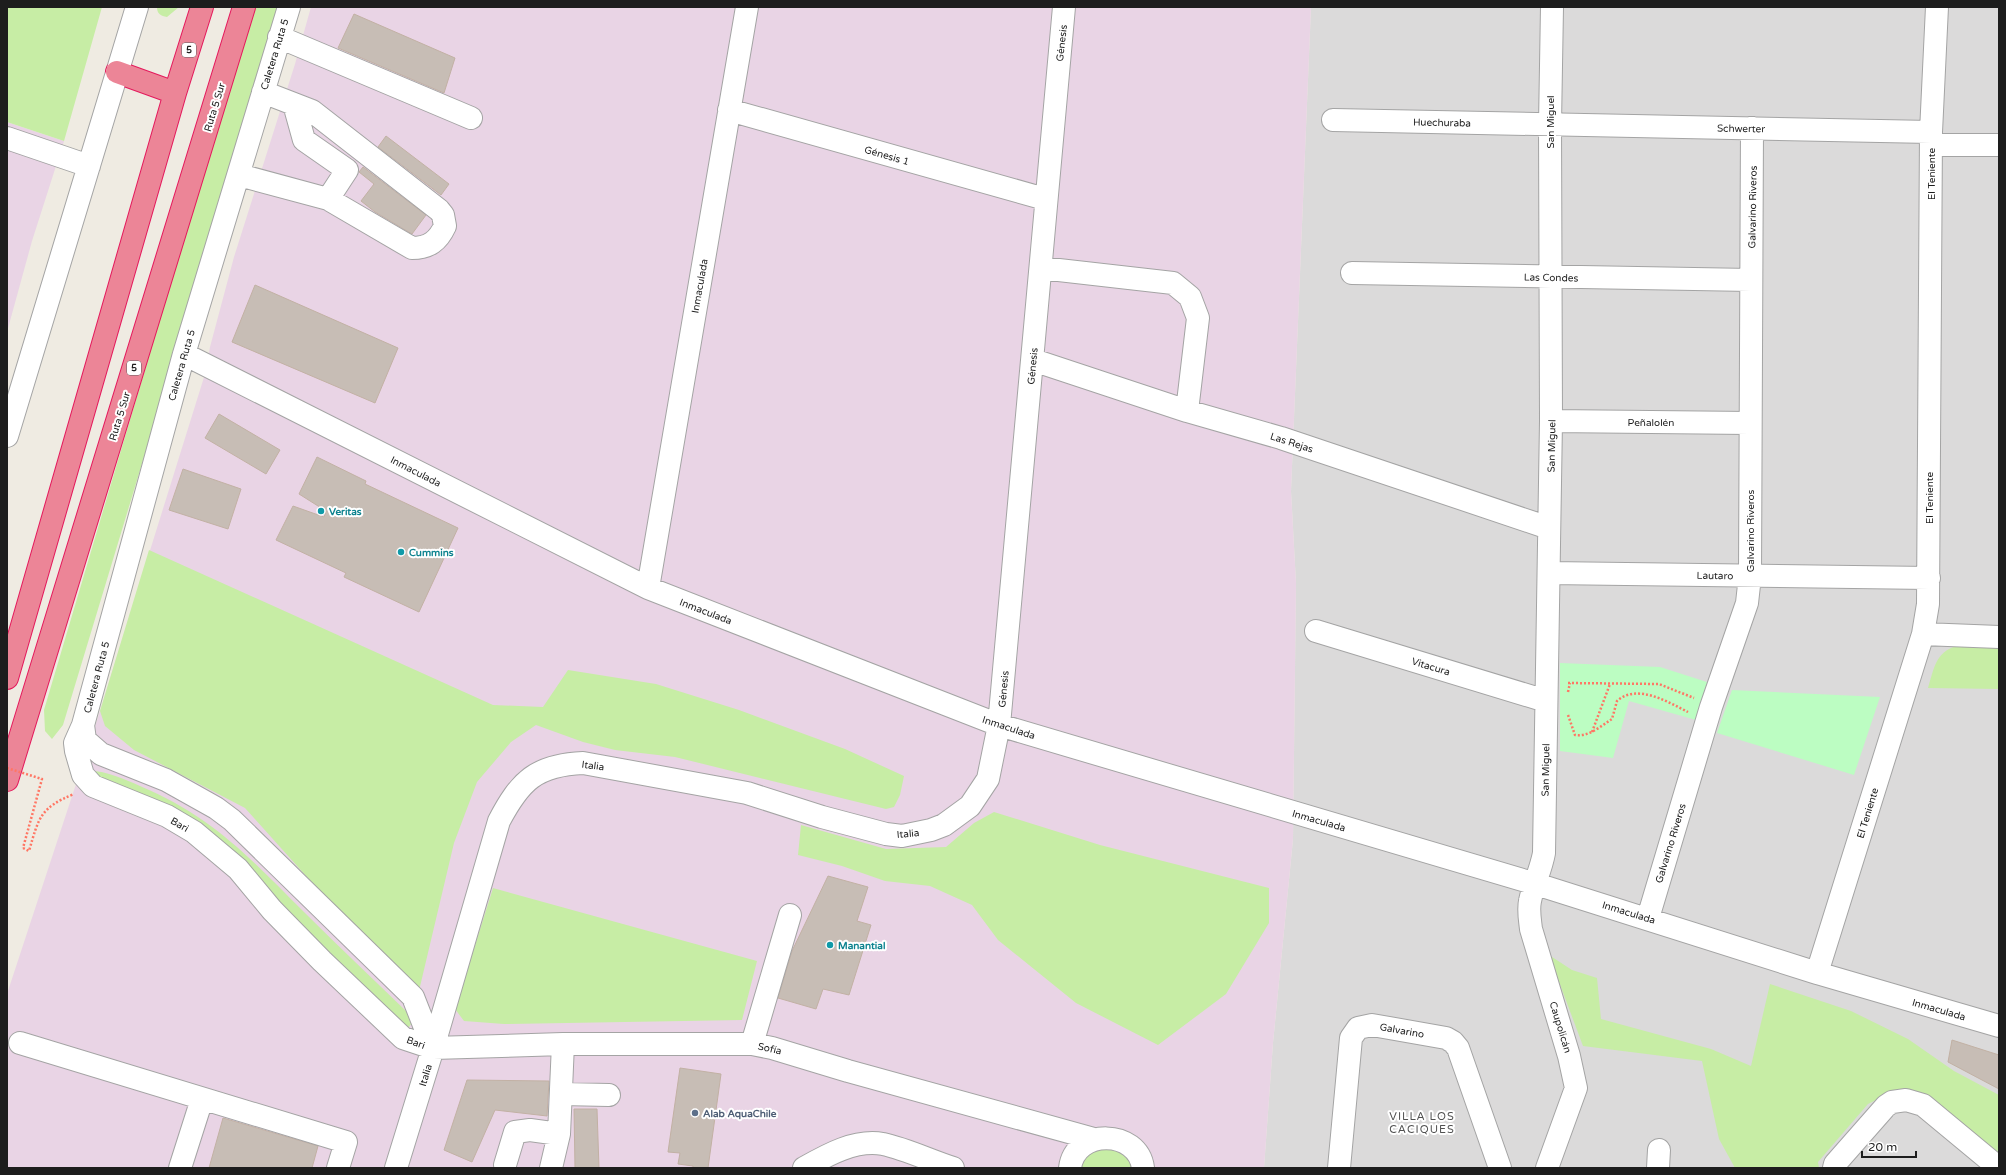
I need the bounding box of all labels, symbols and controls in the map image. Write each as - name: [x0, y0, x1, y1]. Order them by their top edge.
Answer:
- street label: Caletera Ruta 5: [258, 17, 291, 91]
- street label: Génesis: [1054, 24, 1070, 62]
- road number: 5: [182, 43, 196, 57]
- street label: Ruta 5 Sur: [202, 81, 228, 133]
- street label: San Miguel: [1545, 95, 1557, 149]
- street label: Huechuraba: [1413, 116, 1471, 130]
- street label: Schwerter: [1717, 123, 1765, 135]
- street label: Génesis 1: [863, 144, 910, 168]
- street label: El Teniente: [1926, 148, 1938, 200]
- street label: Galvarino Riveros: [1746, 165, 1760, 248]
- street label: Inmaculada: [689, 258, 711, 314]
- street label: Las Condes: [1524, 272, 1579, 284]
- street label: Caletera Ruta 5: [166, 328, 198, 402]
- street label: Génesis: [1025, 347, 1041, 385]
- road number: 5: [127, 361, 141, 375]
- street label: Ruta 5 Sur: [107, 390, 133, 442]
- street label: Peñalolén: [1628, 417, 1674, 429]
- street label: San Miguel: [1546, 419, 1558, 473]
- street label: Las Rejas: [1269, 430, 1315, 456]
- street label: Inmaculada: [388, 454, 443, 490]
- street label: El Teniente: [1924, 472, 1936, 524]
- street label: Galvarino Riveros: [1745, 489, 1757, 572]
- marker: Veritas: [316, 506, 326, 516]
- place label: Veritas: [329, 506, 362, 518]
- marker: Cummins: [396, 547, 406, 557]
- place label: Cummins: [409, 547, 454, 559]
- street label: Lautaro: [1697, 570, 1733, 582]
- street label: Inmaculada: [678, 596, 734, 627]
- street label: Caletera Ruta 5: [82, 640, 112, 714]
- street label: Vitacura: [1410, 655, 1451, 678]
- street label: Génesis: [996, 670, 1012, 708]
- street label: Inmaculada: [981, 714, 1037, 742]
- street label: San Miguel: [1540, 743, 1552, 797]
- street label: Italia: [581, 759, 605, 773]
- street label: El Teniente: [1855, 786, 1881, 840]
- street label: Galvarino Riveros: [1653, 802, 1689, 885]
- street label: Inmaculada: [1291, 808, 1347, 834]
- street label: Bari: [168, 815, 191, 835]
- street label: Italia: [896, 827, 920, 841]
- street label: Inmaculada: [1601, 899, 1657, 927]
- marker: Manantial: [825, 940, 835, 950]
- place label: Manantial: [838, 940, 885, 952]
- street label: Inmaculada: [1911, 997, 1967, 1023]
- street label: Caupolicán: [1547, 1000, 1574, 1054]
- street label: Galvarino: [1379, 1021, 1425, 1041]
- street label: Bari: [405, 1034, 427, 1052]
- street label: Sofía: [757, 1040, 783, 1058]
- street label: Italia: [417, 1063, 435, 1088]
- marker: Alab AquaChile: [690, 1108, 700, 1118]
- place label: Alab AquaChile: [703, 1108, 777, 1120]
- district label: VILLA LOS CACIQUES: [1389, 1110, 1455, 1136]
- scale bar: [1862, 1133, 1916, 1159]
- text: 20 m: [1868, 1140, 1897, 1154]

